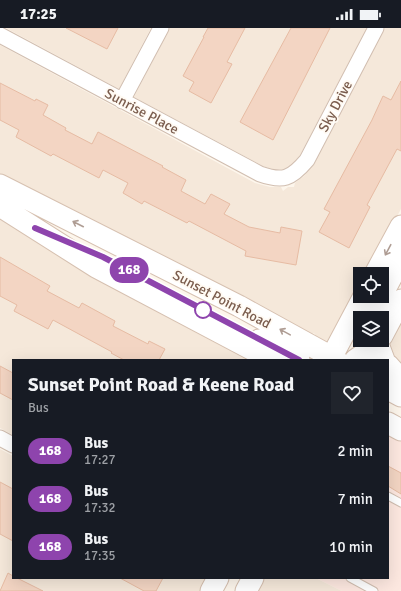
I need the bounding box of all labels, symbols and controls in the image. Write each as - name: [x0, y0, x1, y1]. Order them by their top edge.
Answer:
- text: 17:25: [20, 5, 57, 23]
- street label: Sky Drive: [315, 78, 356, 135]
- street label: Sunrise Place: [102, 85, 182, 138]
- one-way arrow: [72, 220, 84, 228]
- one-way arrow: [384, 244, 392, 256]
- line badge: 168: [106, 257, 152, 283]
- text: 168: [118, 261, 140, 278]
- street label: Sunset Point Road: [170, 266, 274, 332]
- map controls: [353, 267, 389, 347]
- button: locate: [353, 267, 389, 303]
- unlabelled marker: [194, 301, 212, 319]
- button: layers: [353, 311, 389, 347]
- one-way arrow: [279, 327, 291, 335]
- button: heart: [331, 372, 373, 414]
- text: Sunset Point Road & Keene Road: [28, 373, 294, 397]
- text: Bus: [28, 400, 49, 416]
- text: Bus: [84, 434, 108, 452]
- text: 168: [39, 442, 61, 459]
- text: 2 min: [337, 442, 373, 460]
- text: 17:27: [84, 452, 116, 468]
- text: Bus: [84, 482, 108, 500]
- text: 168: [39, 490, 61, 507]
- text: 7 min: [337, 490, 373, 508]
- text: 17:32: [84, 500, 116, 516]
- text: Bus: [84, 530, 108, 548]
- text: 168: [39, 538, 61, 555]
- text: 10 min: [329, 538, 373, 556]
- text: 17:35: [84, 548, 116, 564]

